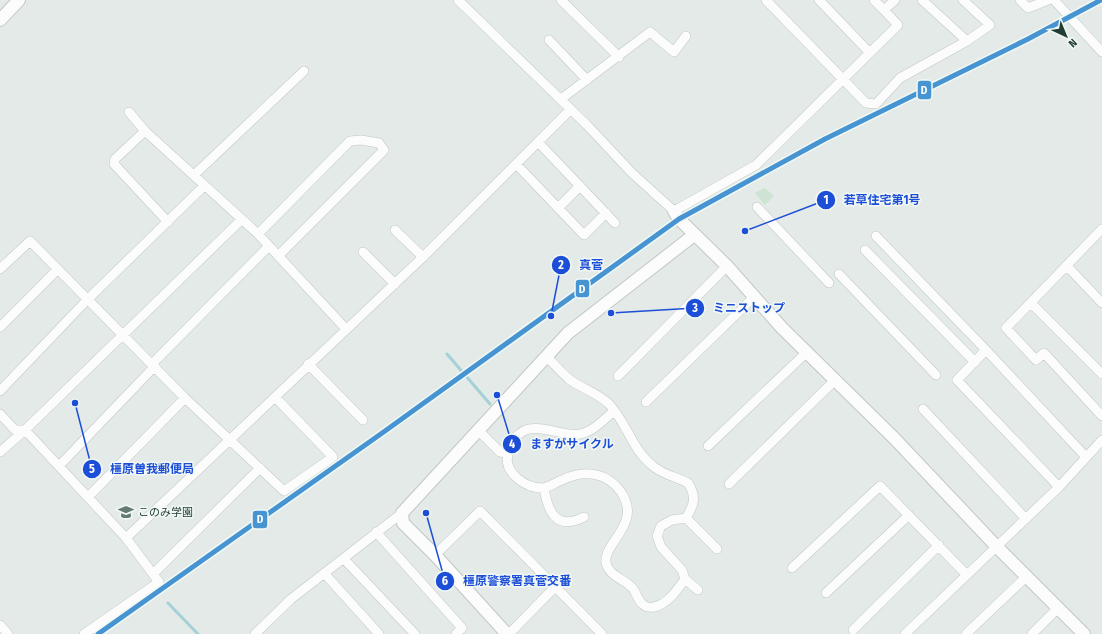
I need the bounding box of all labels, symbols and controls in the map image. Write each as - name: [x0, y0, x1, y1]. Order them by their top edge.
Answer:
- north arrow: [1046, 16, 1086, 56]
- text: N: [1066, 36, 1079, 50]
- line badge: D: [917, 80, 932, 100]
- text: D: [921, 84, 928, 97]
- callout: 若草住宅第1号: [816, 188, 929, 212]
- text: 1: [823, 193, 829, 207]
- text: 若草住宅第1号: [843, 193, 921, 207]
- callout: 真菅: [551, 253, 611, 277]
- text: 2: [557, 258, 564, 272]
- text: 真菅: [579, 258, 603, 272]
- line badge: D: [575, 279, 590, 298]
- text: D: [579, 283, 586, 296]
- callout: ミニストップ: [685, 296, 793, 320]
- text: 3: [691, 301, 698, 315]
- text: ミニストップ: [713, 301, 785, 315]
- callout: ますがサイクル: [502, 432, 622, 456]
- text: 4: [509, 437, 515, 451]
- text: ますがサイクル: [530, 437, 614, 451]
- callout: 橿原曽我郵便局: [82, 457, 202, 481]
- text: 5: [89, 462, 95, 476]
- text: 橿原曽我郵便局: [110, 462, 194, 476]
- school or university icon: このみ学園: [117, 503, 135, 521]
- place label: このみ学園: [138, 506, 193, 519]
- line badge: D: [252, 510, 268, 529]
- text: D: [257, 513, 264, 526]
- callout: 橿原警察署真菅交番: [435, 569, 579, 593]
- text: 6: [442, 574, 448, 588]
- text: 橿原警察署真菅交番: [463, 574, 572, 588]

